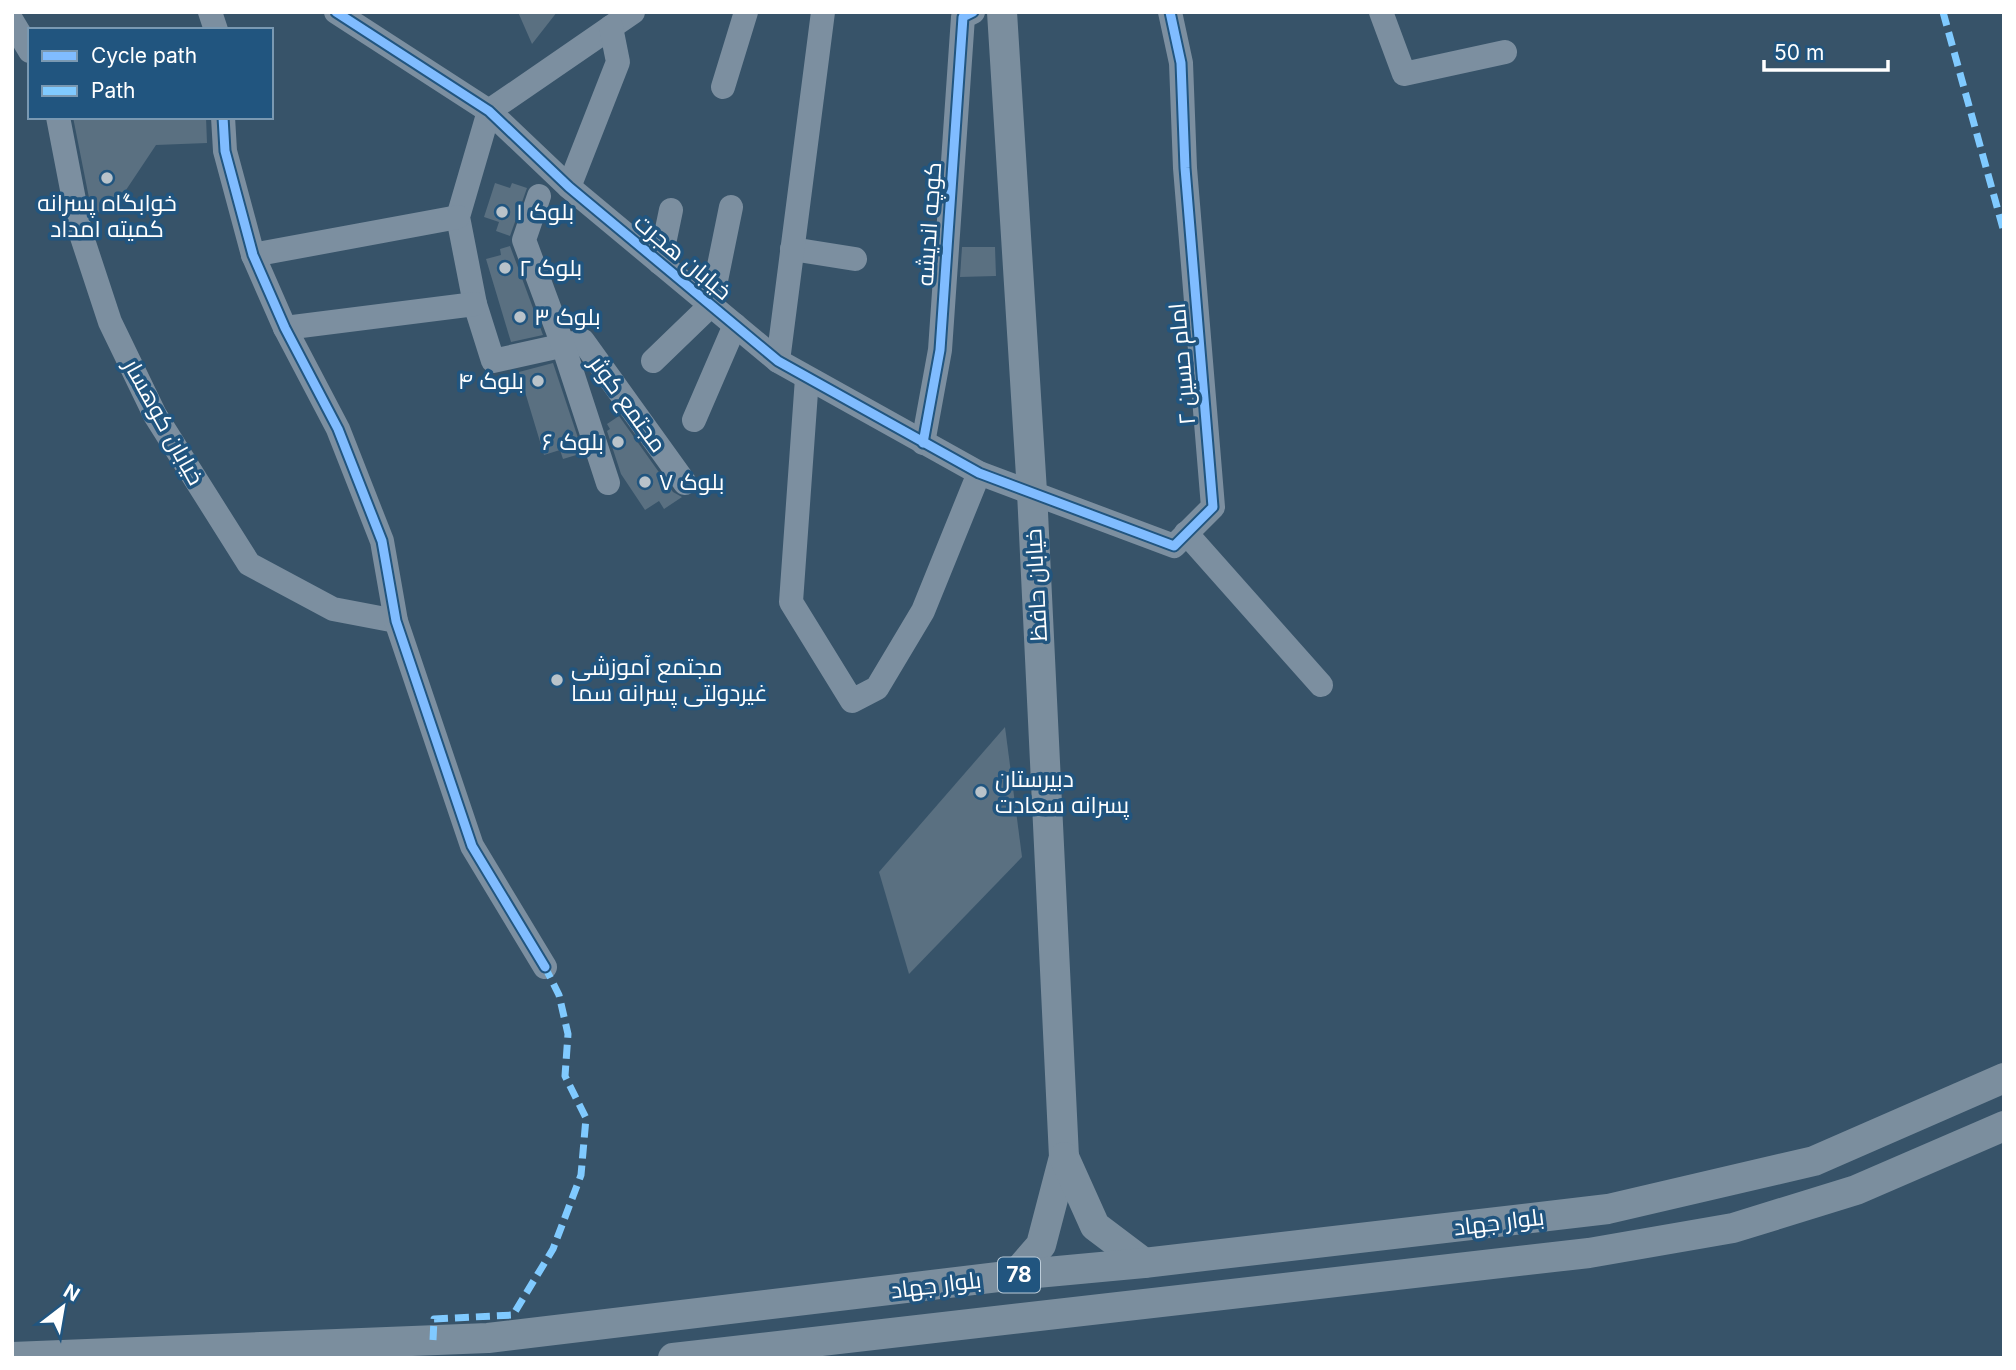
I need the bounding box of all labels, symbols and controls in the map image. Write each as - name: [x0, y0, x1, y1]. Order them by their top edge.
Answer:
- legend: [28, 28, 273, 119]
- scale bar: [1764, 28, 1888, 72]
- text: 50 m: [1774, 40, 1824, 65]
- text: Cycle path: [91, 43, 197, 68]
- text: Path: [91, 78, 136, 103]
- street label: کوچه اندیشه: [911, 161, 948, 287]
- marker: خوابگاه پسرانه کمیته امداد: [99, 170, 115, 186]
- place label: خوابگاه پسرانه کمیته امداد: [37, 189, 177, 243]
- place label: بلوک ۱: [516, 198, 574, 226]
- marker: بلوک ۱: [494, 204, 510, 220]
- street label: خیابان هجرت: [629, 208, 737, 306]
- place label: بلوک ۲: [519, 254, 582, 282]
- marker: بلوک ۲: [497, 260, 513, 276]
- street label: امام حسین ۲: [1163, 302, 1203, 426]
- place label: بلوک ۳: [534, 303, 601, 331]
- marker: بلوک ۳: [512, 309, 528, 325]
- street label: مجتمع کوثر: [581, 349, 672, 459]
- street label: خیابان کوهسار: [117, 352, 210, 490]
- place label: بلوک ۴: [458, 367, 524, 395]
- marker: بلوک ۴: [530, 373, 546, 389]
- place label: بلوک ۶: [542, 428, 604, 456]
- marker: بلوک ۶: [610, 434, 626, 450]
- place label: بلوک ۷: [659, 468, 724, 496]
- marker: بلوک ۷: [637, 474, 653, 490]
- street label: خیابان حافظ: [1019, 528, 1053, 642]
- place label: مجتمع آموزشی غیردولتی پسرانه سما: [571, 653, 768, 708]
- marker: مجتمع آموزشی غیردولتی پسرانه سما: [549, 672, 565, 688]
- place label: دبیرستان پسرانه سعادت: [995, 765, 1129, 820]
- marker: دبیرستان پسرانه سعادت: [973, 784, 989, 800]
- street label: بلوار جهاد: [1452, 1203, 1546, 1241]
- road number: 78: [998, 1258, 1040, 1292]
- street label: بلوار جهاد: [889, 1266, 983, 1304]
- north arrow: [28, 1272, 98, 1342]
- text: N: [59, 1279, 84, 1306]

